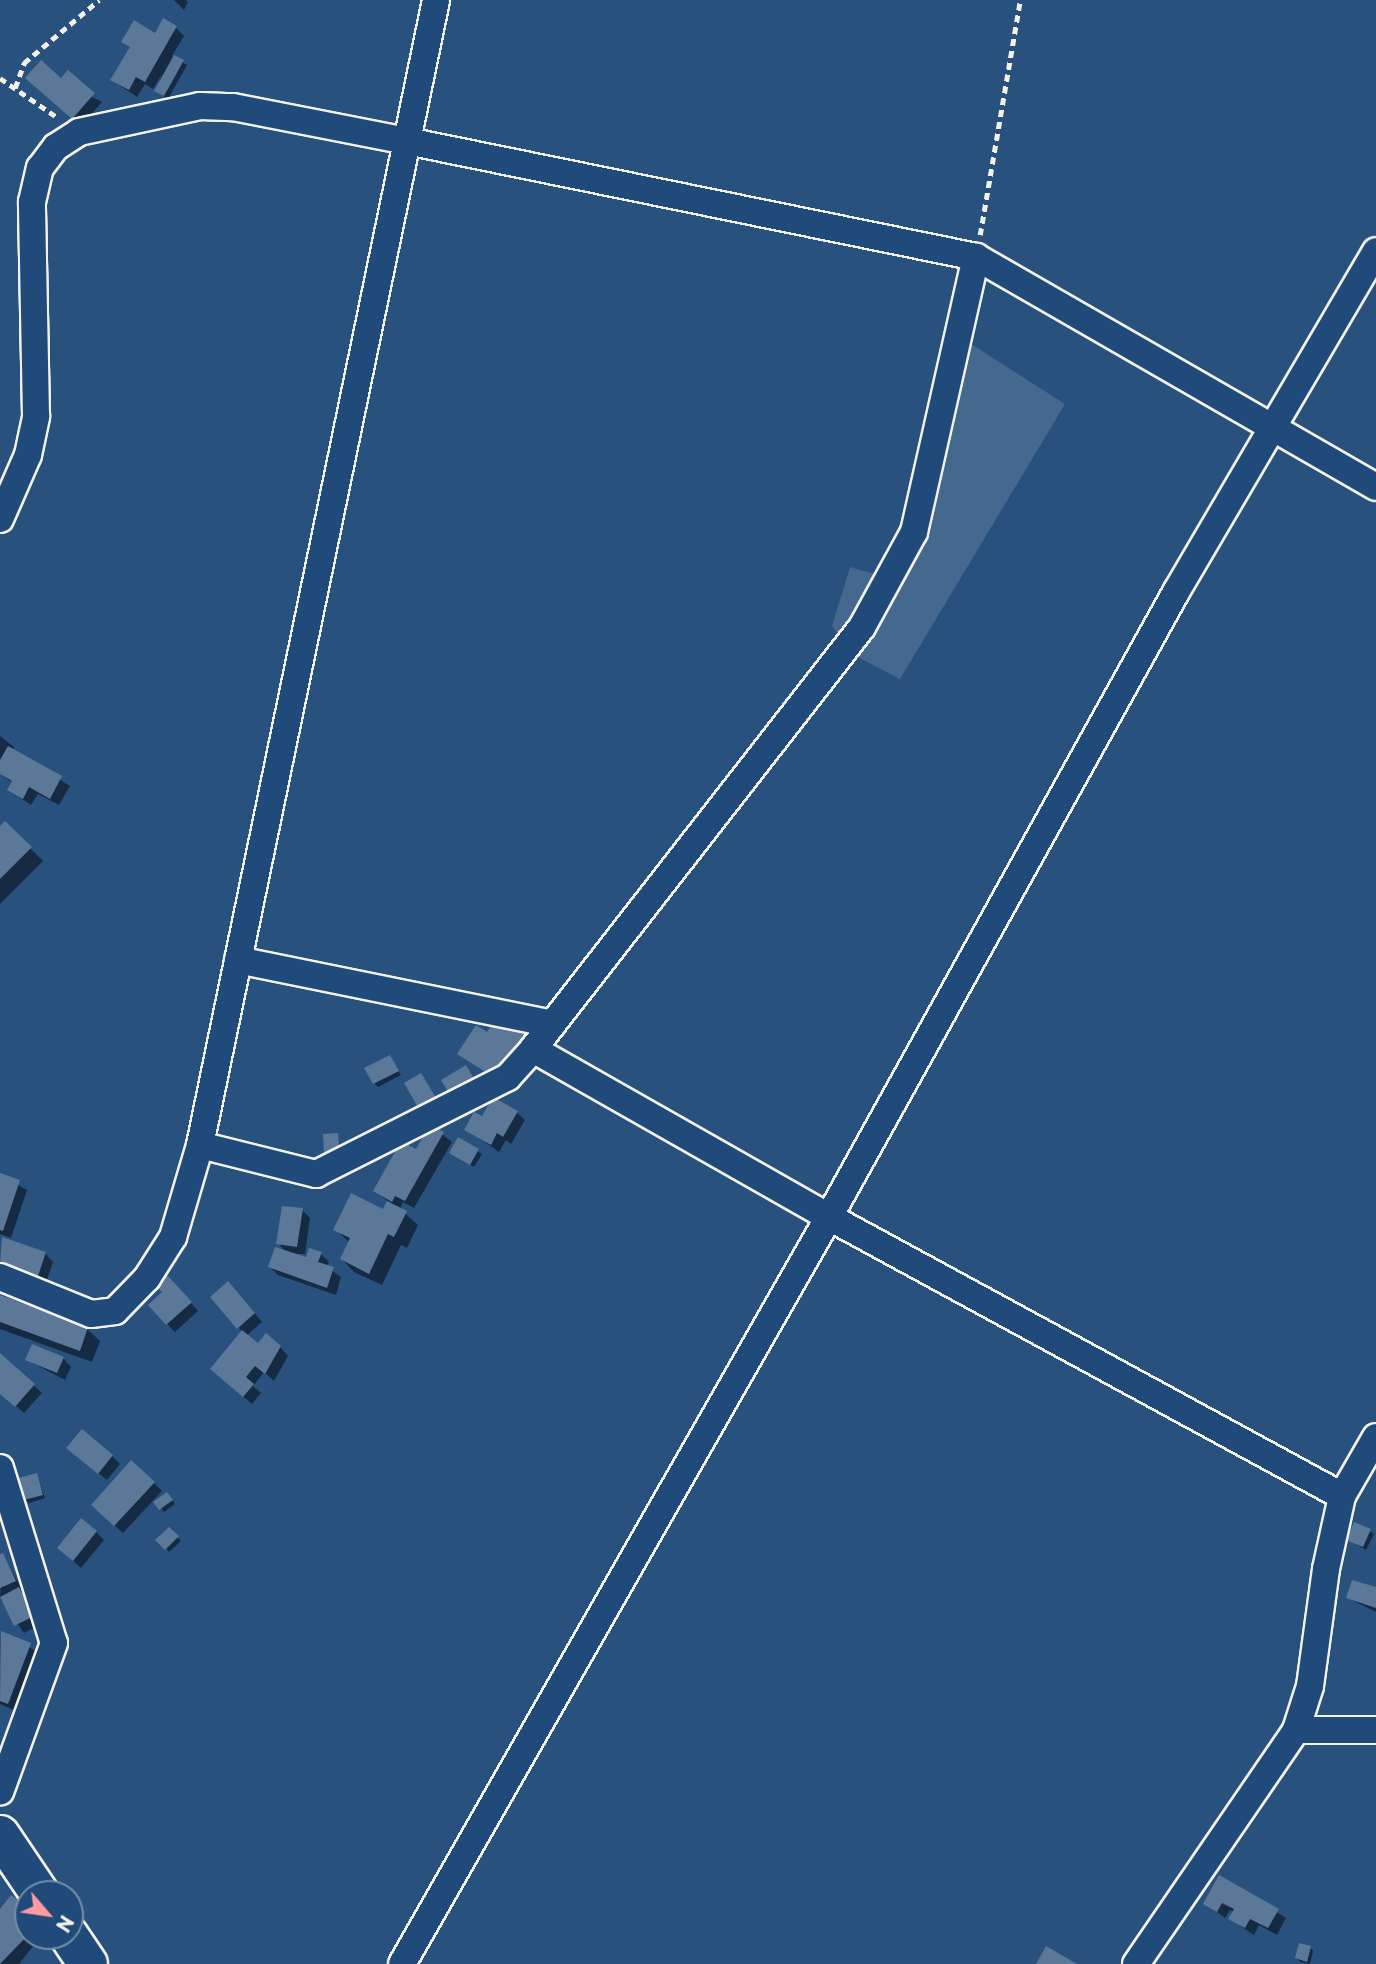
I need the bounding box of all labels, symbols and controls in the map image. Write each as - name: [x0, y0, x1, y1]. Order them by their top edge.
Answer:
- north arrow: [14, 1880, 84, 1950]
- text: N: [50, 1911, 82, 1938]

